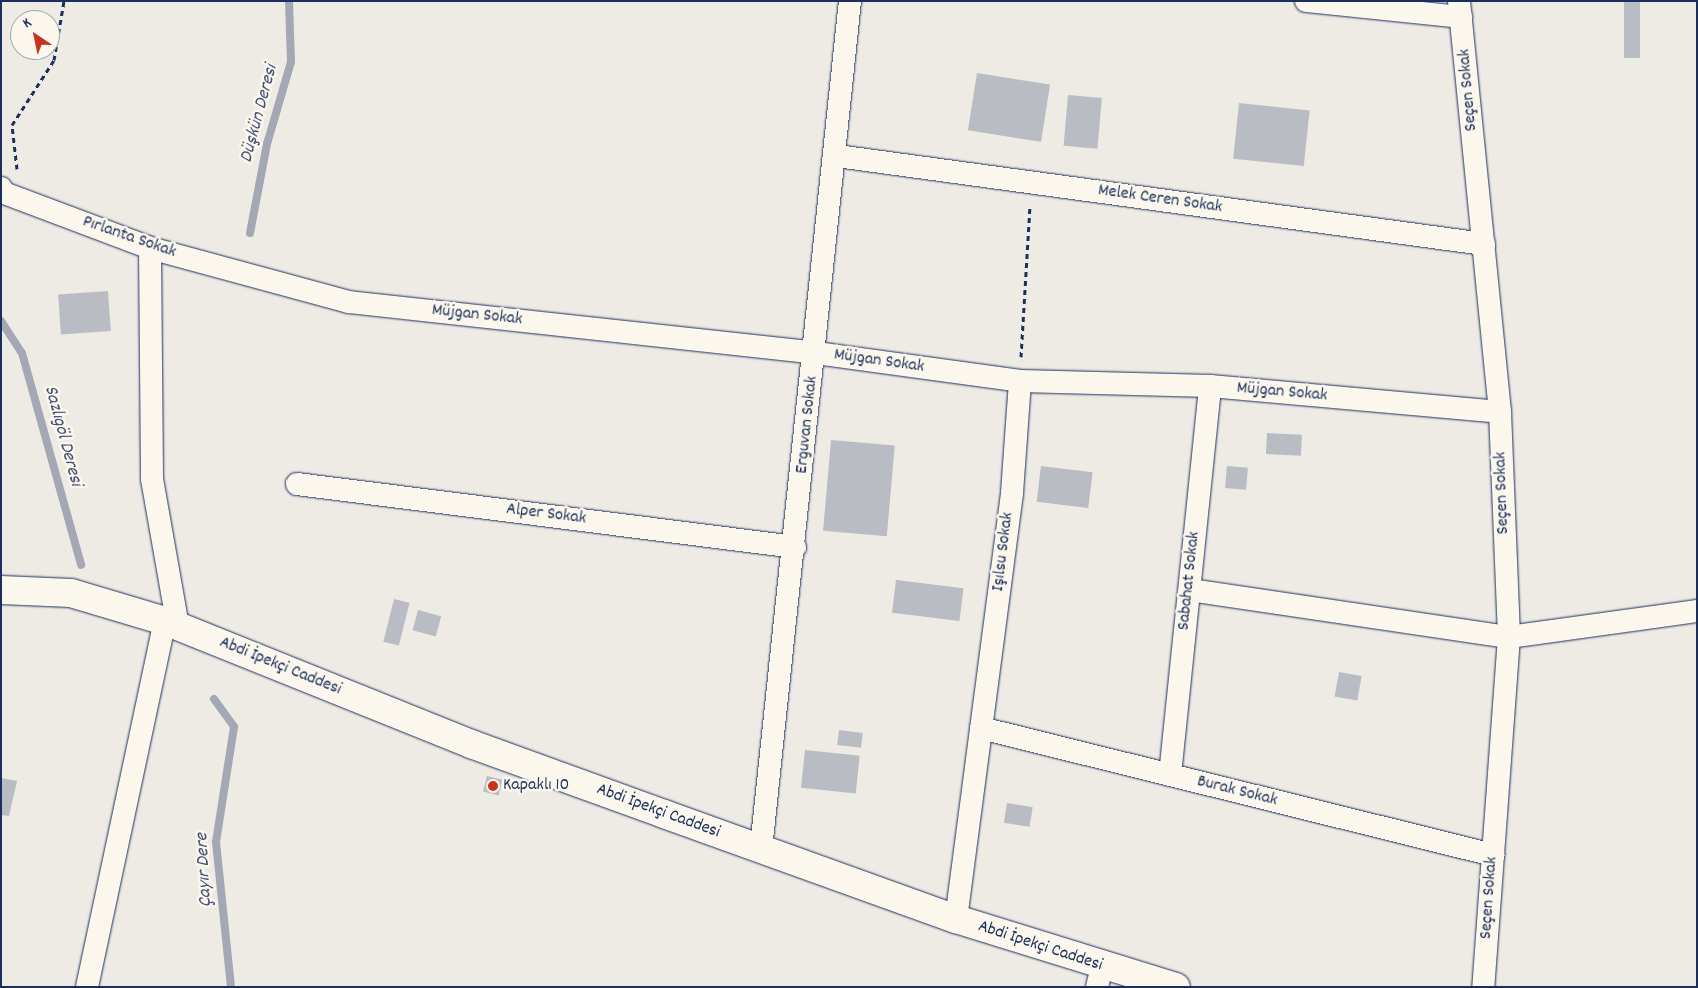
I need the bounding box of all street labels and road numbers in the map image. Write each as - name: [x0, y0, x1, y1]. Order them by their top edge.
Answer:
- street label: Seçen Sokak: [1455, 48, 1483, 132]
- street label: Melek Ceren Sokak: [1097, 181, 1223, 219]
- street label: Pırlanta Sokak: [79, 212, 179, 264]
- street label: Müjgan Sokak: [431, 301, 523, 331]
- street label: Müjgan Sokak: [832, 345, 926, 379]
- street label: Erguvan Sokak: [792, 375, 824, 475]
- street label: Müjgan Sokak: [1236, 378, 1328, 408]
- street label: Seçen Sokak: [1491, 451, 1515, 535]
- street label: Alper Sokak: [505, 499, 587, 531]
- street label: Işılsu Sokak: [988, 511, 1020, 593]
- street label: Sabahat Sokak: [1174, 531, 1206, 631]
- street label: Abdi İpekçi Caddesi: [216, 633, 344, 701]
- street label: Burak Sokak: [1195, 772, 1279, 812]
- street label: Abdi İpekçi Caddesi: [593, 780, 723, 844]
- street label: Seçen Sokak: [1476, 856, 1504, 940]
- street label: Abdi İpekçi Caddesi: [975, 917, 1105, 977]

